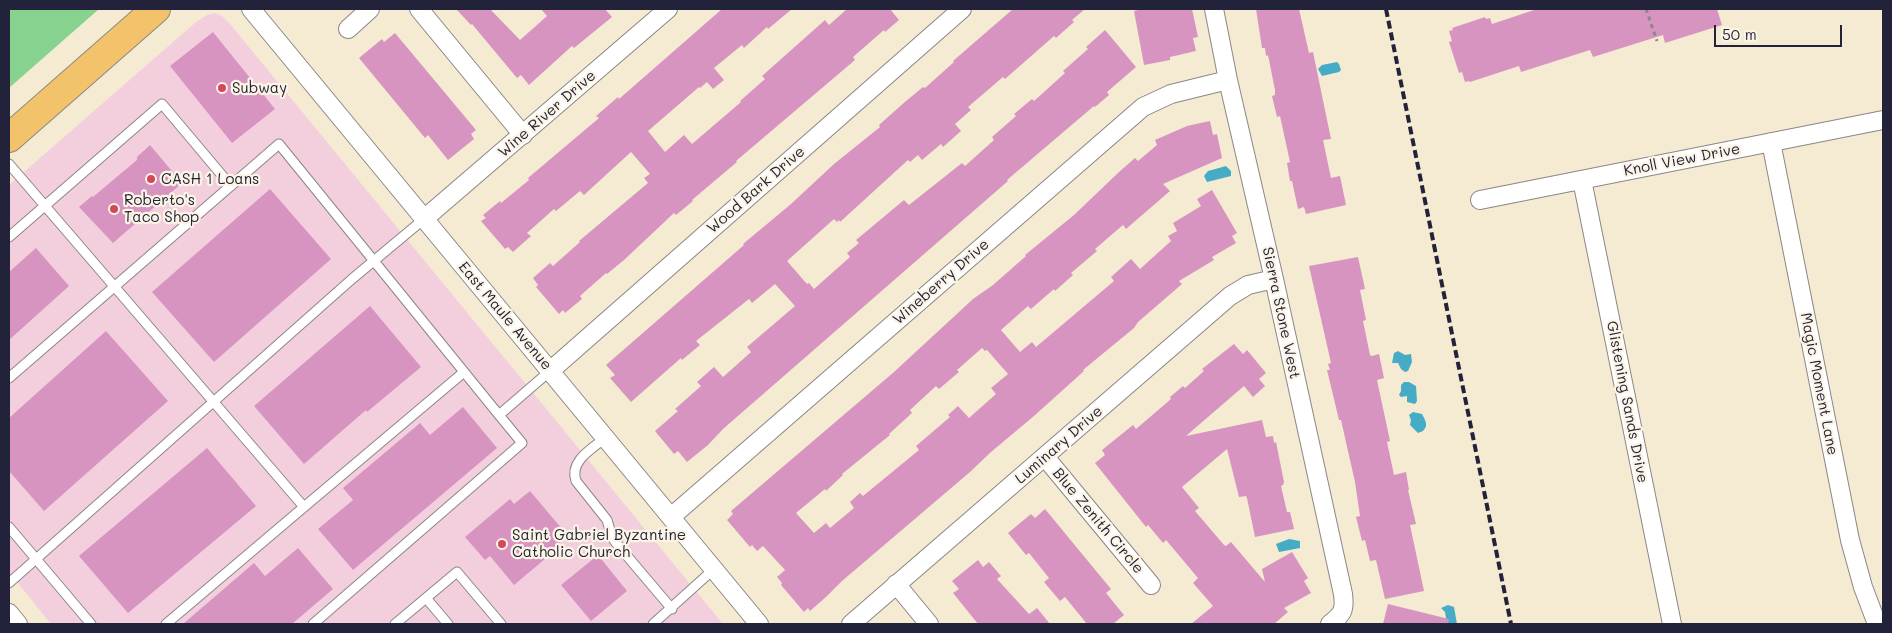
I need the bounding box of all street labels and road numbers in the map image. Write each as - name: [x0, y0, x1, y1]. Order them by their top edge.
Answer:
- street label: Wine River Drive: [494, 67, 600, 161]
- street label: Knoll View Drive: [1622, 140, 1742, 180]
- street label: Wood Bark Drive: [703, 143, 809, 237]
- street label: Wineberry Drive: [889, 235, 993, 329]
- street label: Sierra Stone West: [1258, 245, 1304, 381]
- street label: East Maule Avenue: [454, 258, 556, 374]
- street label: Magic Moment Lane: [1796, 311, 1842, 457]
- street label: Glistening Sands Drive: [1602, 319, 1652, 485]
- street label: Luminary Drive: [1012, 402, 1106, 488]
- street label: Blue Zenith Circle: [1049, 465, 1147, 577]

